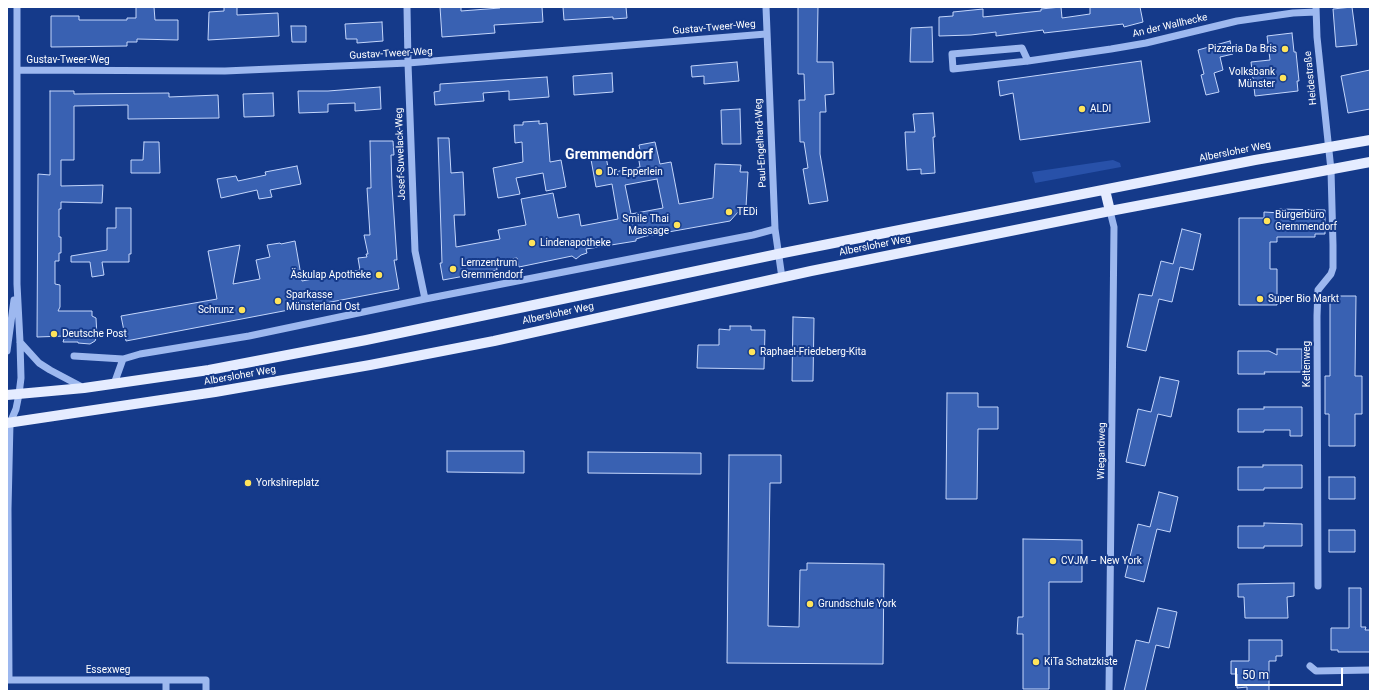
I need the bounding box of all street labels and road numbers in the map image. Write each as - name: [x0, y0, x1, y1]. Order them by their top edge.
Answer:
- street label: An der Wallhecke: [1131, 12, 1209, 40]
- street label: Gustav-Tweer-Weg: [672, 18, 756, 38]
- street label: Gustav-Tweer-Weg: [349, 46, 433, 62]
- street label: Heidestraße: [1302, 50, 1320, 106]
- street label: Gustav-Tweer-Weg: [26, 54, 110, 66]
- street label: Paul-Engelhard-Weg: [753, 98, 769, 188]
- street label: Josef-Suwelack-Weg: [393, 107, 409, 201]
- street label: Albersloher Weg: [1198, 139, 1272, 165]
- street label: Albersloher Weg: [838, 233, 912, 259]
- street label: Albersloher Weg: [521, 301, 595, 327]
- street label: Keltenweg: [1301, 341, 1313, 387]
- street label: Albersloher Weg: [203, 364, 277, 388]
- street label: Wiegandweg: [1096, 422, 1108, 480]
- street label: Essexweg: [86, 664, 130, 676]

